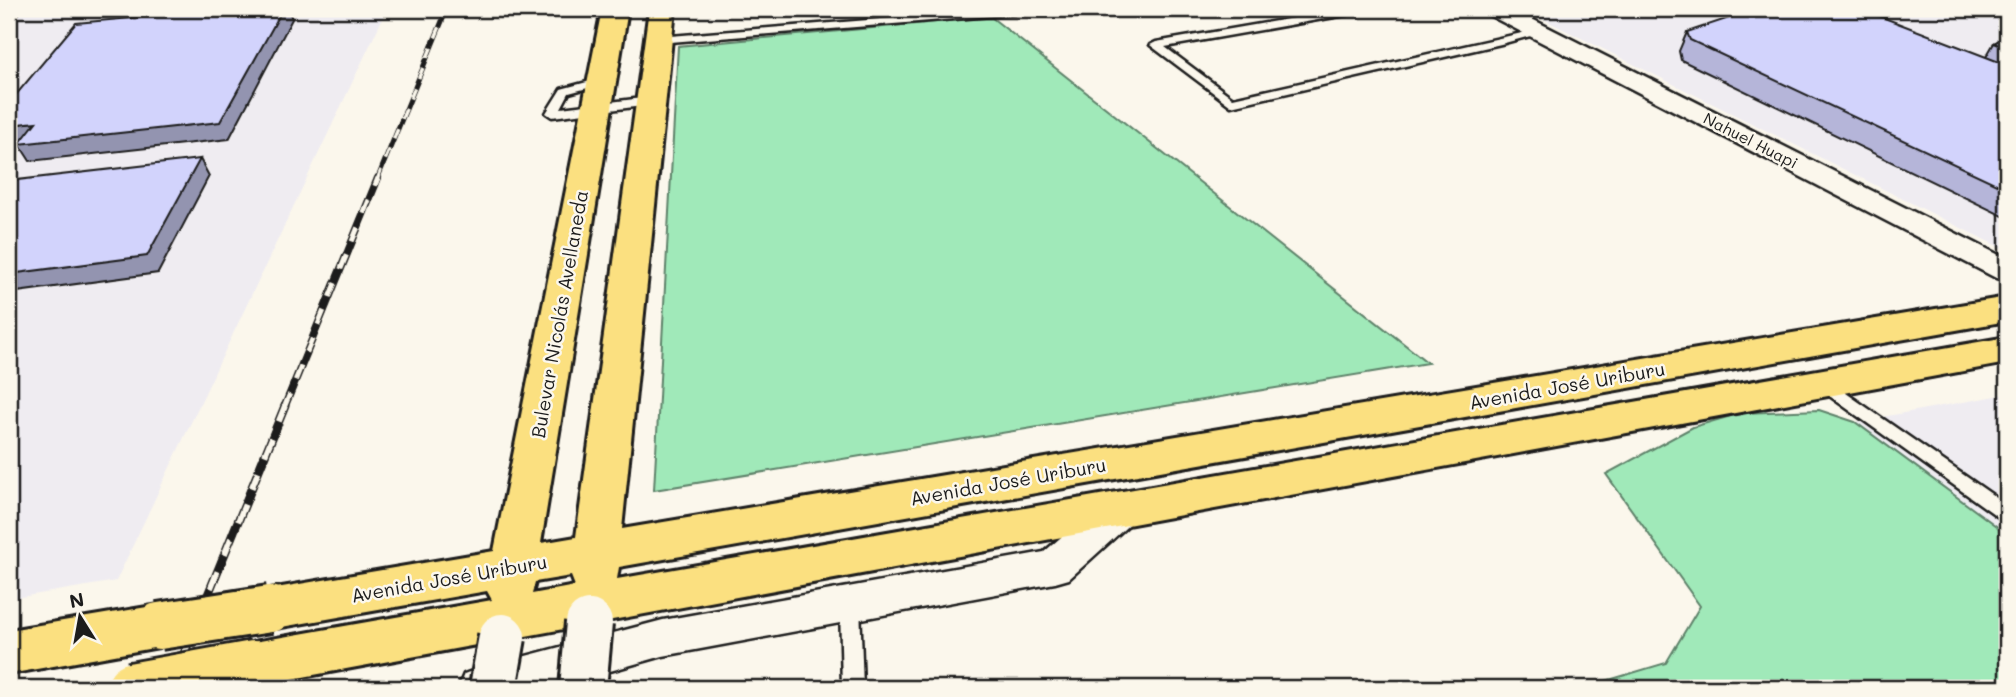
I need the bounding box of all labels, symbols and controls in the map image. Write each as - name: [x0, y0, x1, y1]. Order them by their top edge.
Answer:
- street label: Nahuel Huapi: [1700, 107, 1802, 173]
- street label: Bulevar Nicolás Avellaneda: [525, 188, 593, 440]
- street label: Avenida José Uriburu: [1467, 355, 1667, 415]
- street label: Avenida José Uriburu: [908, 451, 1108, 511]
- street label: Avenida José Uriburu: [349, 548, 549, 608]
- north arrow: [46, 582, 116, 652]
- text: N: [67, 586, 86, 613]

